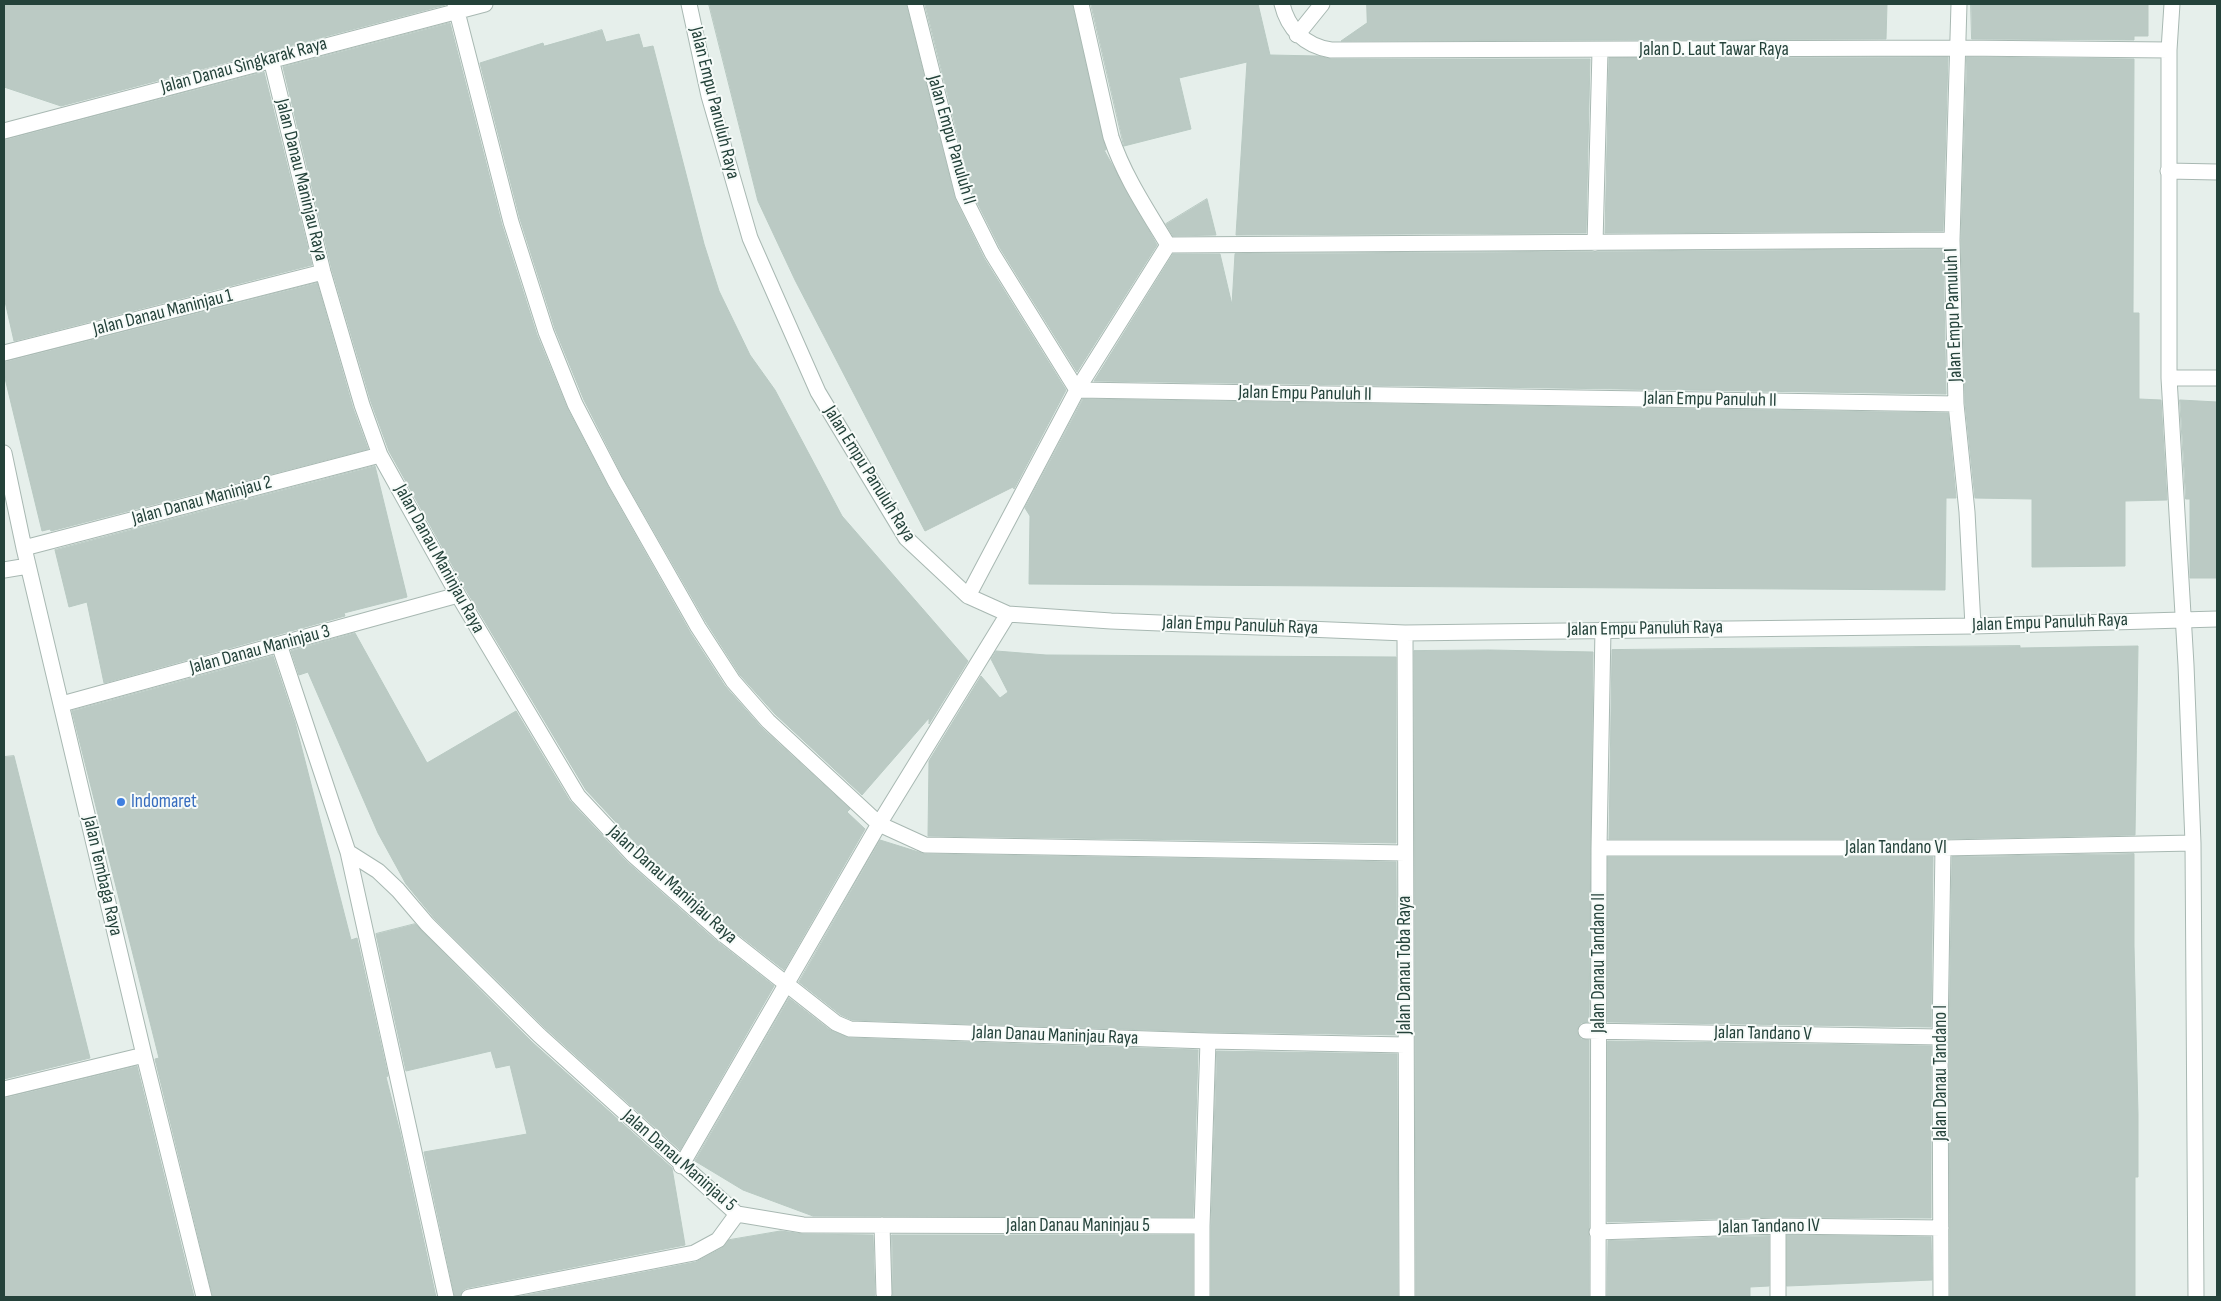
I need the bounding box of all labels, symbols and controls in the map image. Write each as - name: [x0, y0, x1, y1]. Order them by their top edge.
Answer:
- street label: Jalan Empu Panuluh Raya: [684, 25, 744, 181]
- street label: Jalan Danau Singkarak Raya: [158, 33, 330, 99]
- street label: Jalan D. Laut Tawar Raya: [1639, 39, 1789, 61]
- street label: Jalan Empu Panuluh II: [922, 73, 980, 207]
- street label: Jalan Danau Maninjau Raya: [270, 97, 332, 263]
- street label: Jalan Empu Pamuluh I: [1940, 248, 1968, 382]
- street label: Jalan Danau Maninjau 1: [91, 285, 235, 341]
- street label: Jalan Empu Panuluh II: [1238, 381, 1372, 407]
- street label: Jalan Empu Panuluh II: [1643, 387, 1777, 413]
- street label: Jalan Empu Panuluh Raya: [818, 402, 920, 546]
- street label: Jalan Danau Maninjau 2: [129, 471, 275, 531]
- street label: Jalan Danau Maninjau Raya: [389, 481, 489, 637]
- street label: Jalan Empu Panuluh Raya: [1972, 609, 2128, 637]
- street label: Jalan Empu Panuluh Raya: [1162, 612, 1318, 640]
- street label: Jalan Empu Panuluh Raya: [1567, 616, 1723, 642]
- street label: Jalan Danau Maninjau 3: [187, 620, 333, 680]
- place label: Indomaret: [131, 791, 197, 813]
- marker: Indomaret: [115, 796, 127, 808]
- street label: Jalan Tembaga Raya: [77, 814, 127, 938]
- street label: Jalan Danau Maninjau Raya: [603, 821, 741, 949]
- street label: Jalan Tandano VI: [1845, 837, 1947, 859]
- street label: Jalan Danau Tandano II: [1588, 893, 1610, 1033]
- street label: Jalan Danau Toba Raya: [1394, 896, 1416, 1034]
- street label: Jalan Danau Tandano I: [1930, 1005, 1952, 1141]
- street label: Jalan Danau Maninjau Raya: [971, 1022, 1139, 1050]
- street label: Jalan Tandano V: [1714, 1022, 1812, 1046]
- street label: Jalan Danau Maninjau 5: [617, 1105, 741, 1217]
- street label: Jalan Danau Maninjau 5: [1006, 1215, 1150, 1237]
- street label: Jalan Tandano IV: [1718, 1215, 1820, 1239]

